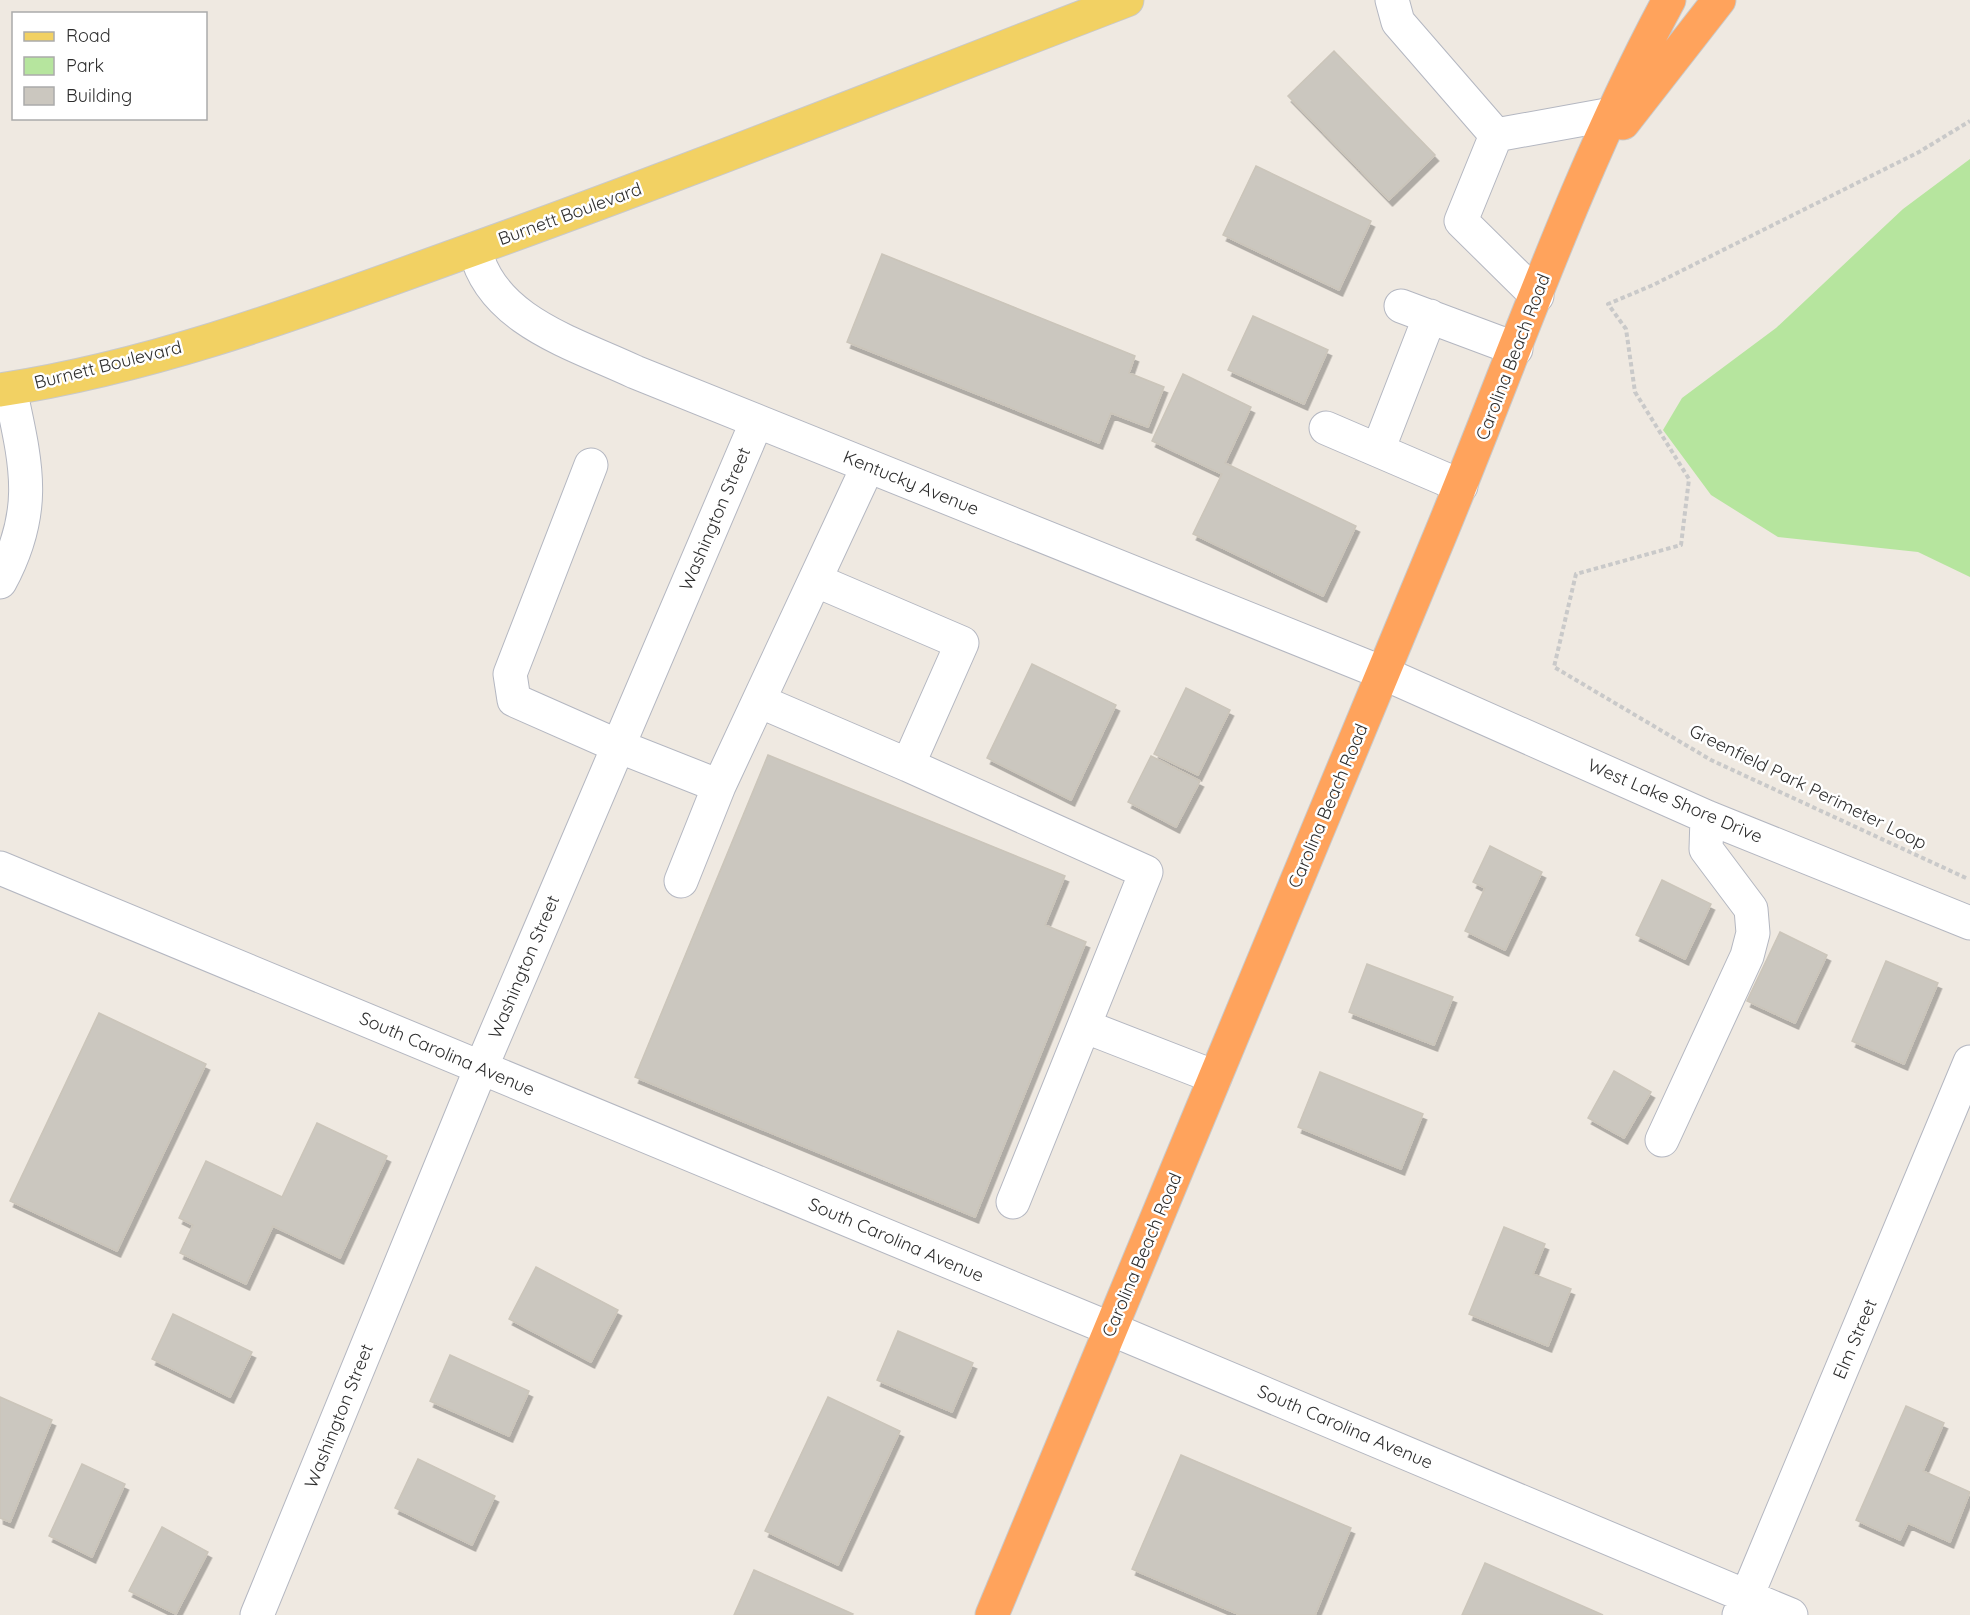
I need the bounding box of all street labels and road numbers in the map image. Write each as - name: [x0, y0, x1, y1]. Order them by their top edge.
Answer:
- street label: Burnett Boulevard: [495, 177, 645, 250]
- street label: Carolina Beach Road: [1470, 270, 1555, 443]
- street label: Burnett Boulevard: [32, 335, 184, 394]
- street label: Washington Street: [674, 444, 755, 594]
- street label: Kentucky Avenue: [840, 445, 982, 520]
- street label: Greenfield Park Perimeter Loop: [1686, 719, 1931, 854]
- street label: Carolina Beach Road: [1283, 720, 1373, 891]
- street label: West Lake Shore Drive: [1584, 753, 1766, 848]
- street label: Washington Street: [483, 892, 564, 1042]
- street label: South Carolina Avenue: [356, 1006, 538, 1101]
- street label: Carolina Beach Road: [1097, 1169, 1187, 1340]
- street label: South Carolina Avenue: [805, 1192, 987, 1287]
- street label: Elm Street: [1827, 1295, 1882, 1382]
- street label: Washington Street: [299, 1340, 378, 1491]
- street label: South Carolina Avenue: [1254, 1379, 1436, 1474]

